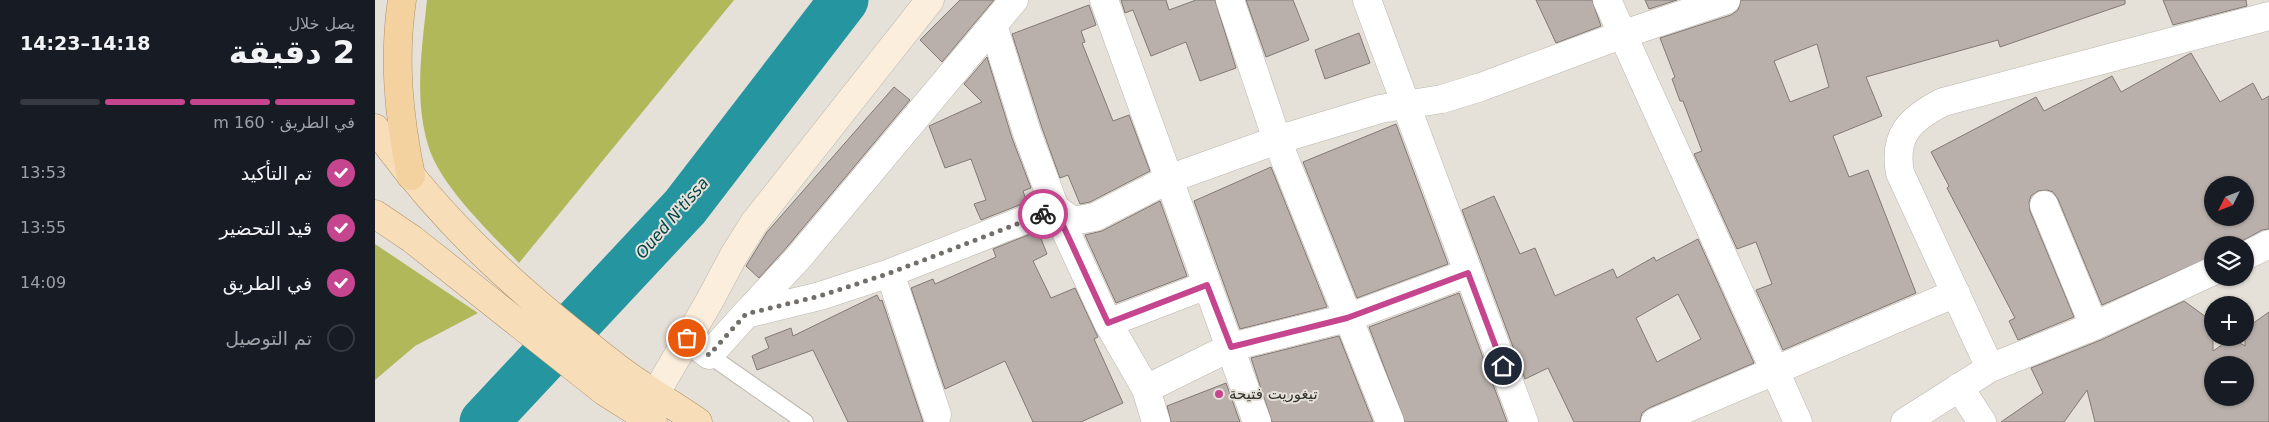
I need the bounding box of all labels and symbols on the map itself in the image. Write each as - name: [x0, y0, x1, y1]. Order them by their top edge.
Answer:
- water label: Oued N'tissa: [632, 174, 712, 262]
- north arrow: [2204, 176, 2254, 226]
- courier: [1018, 189, 1068, 239]
- pin: [666, 317, 708, 359]
- pin: [1482, 345, 1524, 387]
- place label: تيغوريت فتيحة: [1229, 385, 1318, 403]
- marker: تيغوريت فتيحة: [1213, 388, 1225, 400]

